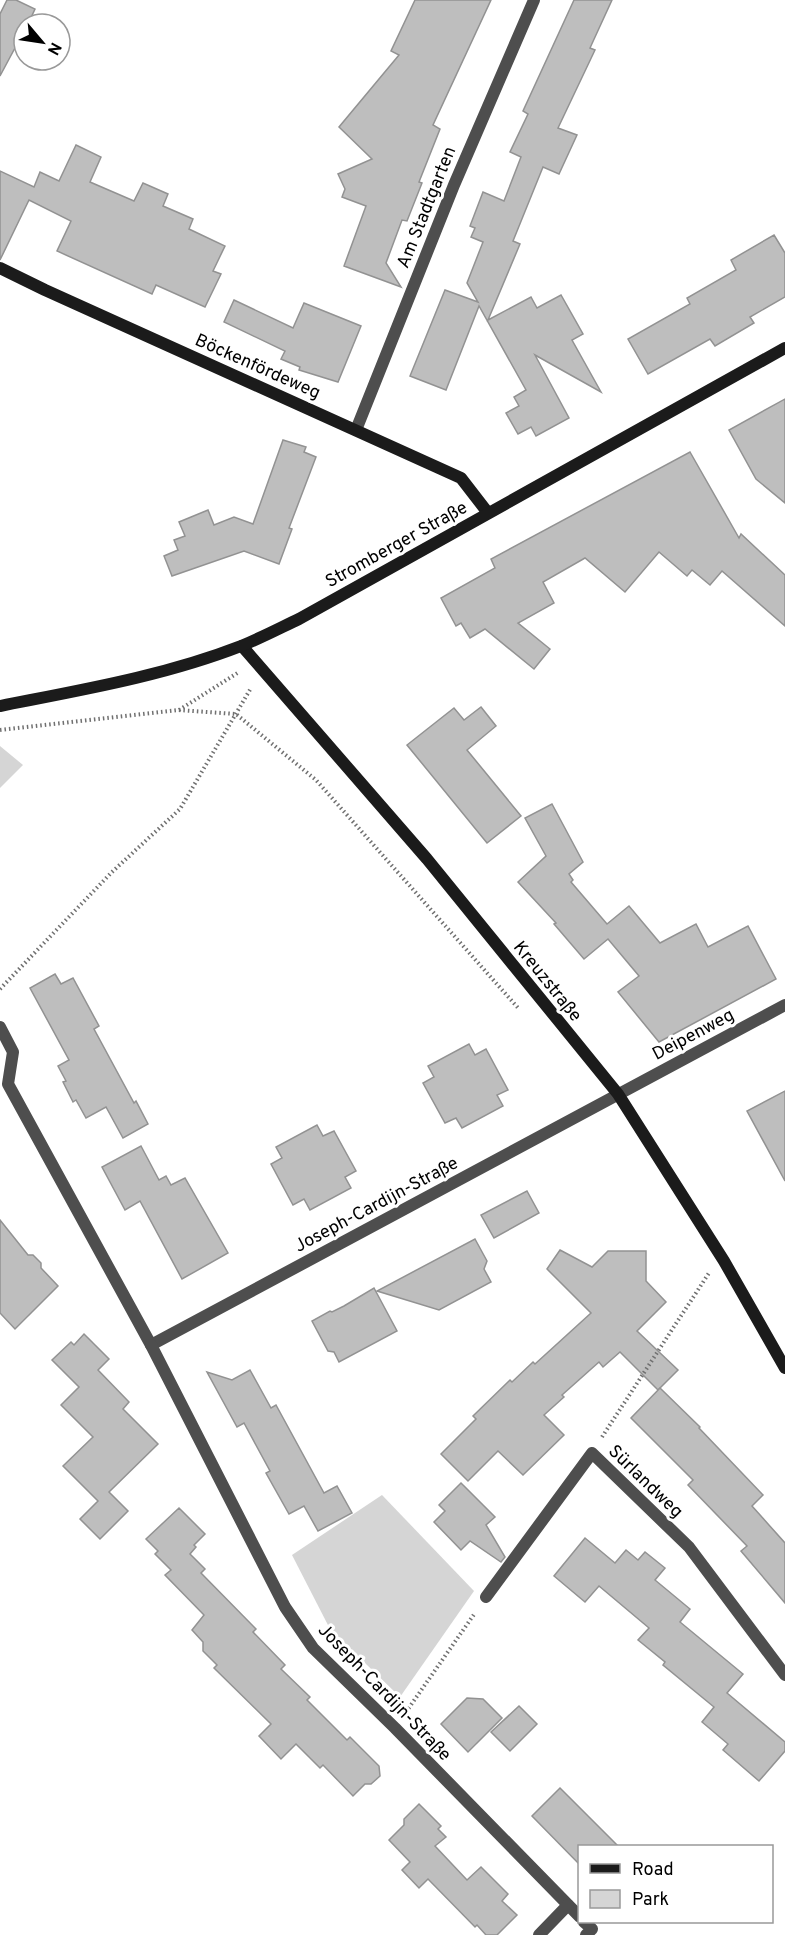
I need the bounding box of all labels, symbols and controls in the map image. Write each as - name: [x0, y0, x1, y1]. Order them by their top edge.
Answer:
- north arrow: [12, 12, 72, 72]
- text: N: [42, 38, 65, 58]
- street label: Am Stadtgarten: [393, 143, 462, 272]
- street label: Böckenfördeweg: [191, 329, 324, 405]
- street label: Stromberger Straße: [322, 497, 472, 594]
- street label: Kreuzstraße: [507, 937, 586, 1027]
- street label: Deipenweg: [649, 1004, 739, 1066]
- street label: Joseph-Cardijn-Straße: [291, 1152, 463, 1258]
- street label: Sürlandweg: [603, 1441, 687, 1524]
- street label: Joseph-Cardijn-Straße: [312, 1619, 456, 1767]
- legend: [578, 1845, 773, 1923]
- text: Road: [632, 1859, 674, 1882]
- text: Park: [632, 1889, 669, 1912]

